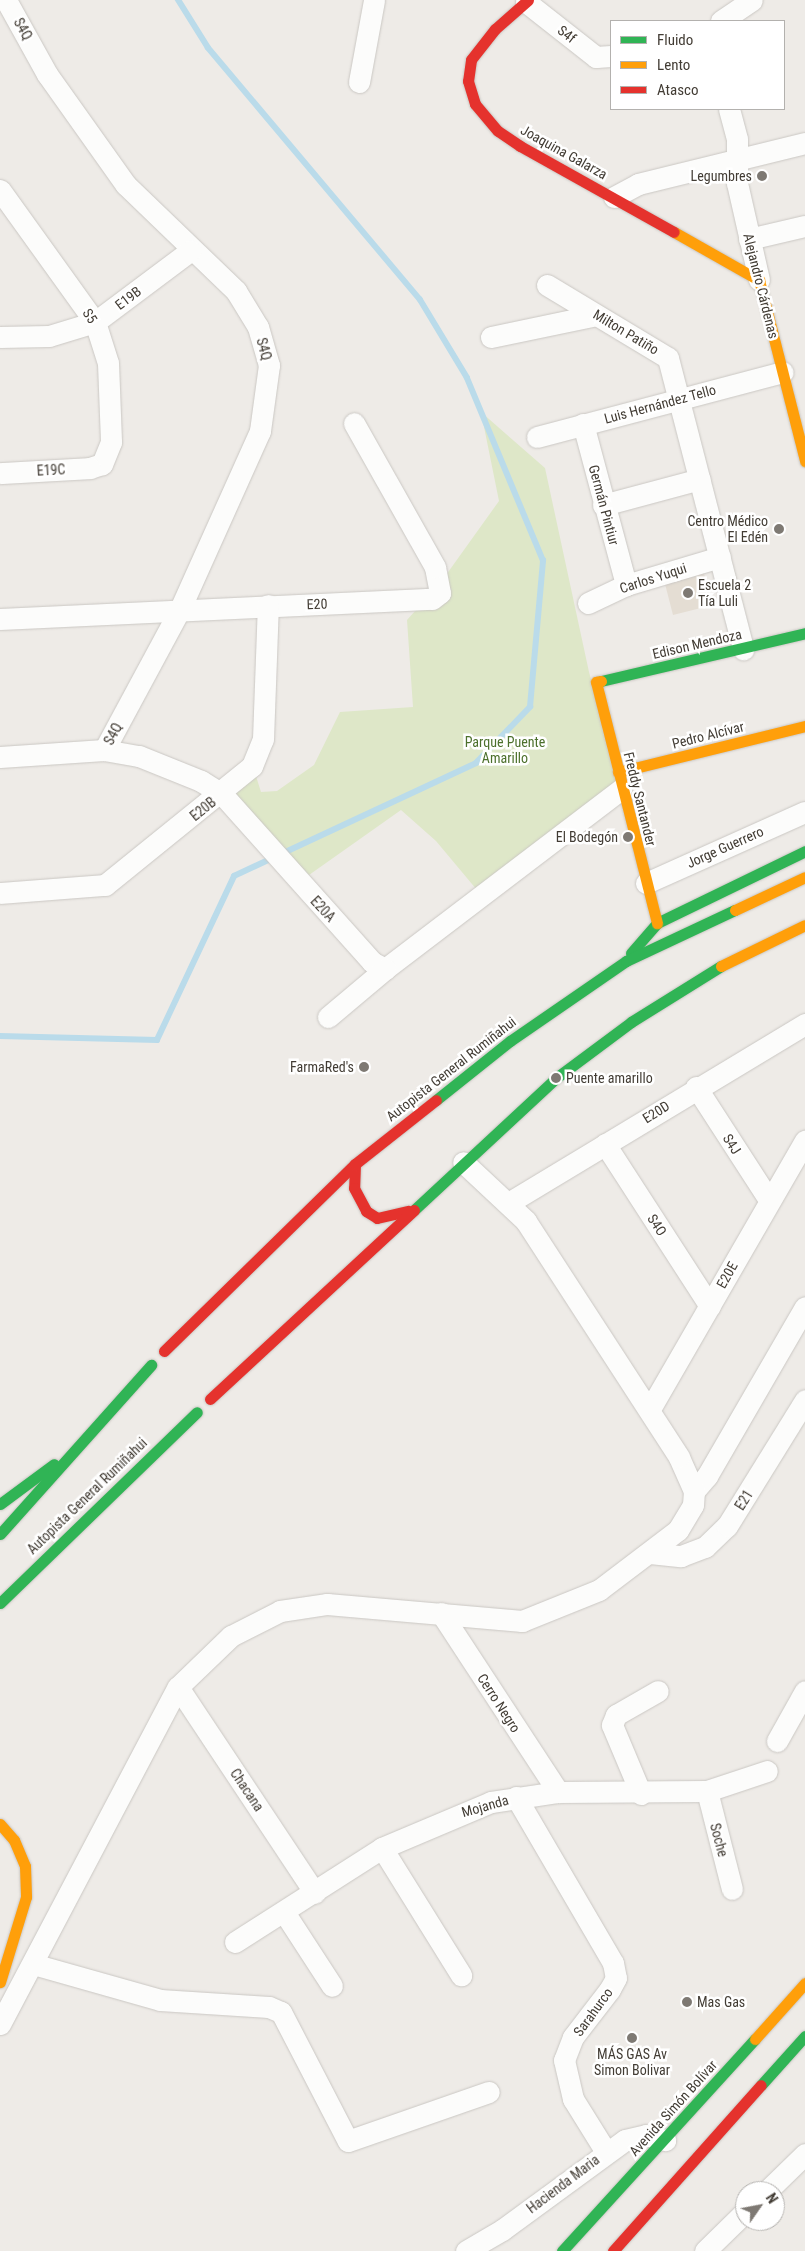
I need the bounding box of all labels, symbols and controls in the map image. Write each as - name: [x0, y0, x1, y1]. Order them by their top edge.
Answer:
- street label: S4Q: [10, 15, 36, 43]
- legend: [610, 20, 785, 110]
- street label: S4f: [554, 22, 580, 46]
- text: Fluido: [657, 31, 693, 49]
- text: Lento: [657, 56, 690, 74]
- text: Atasco: [657, 81, 698, 99]
- street label: Joaquina Galarza: [518, 121, 610, 183]
- place label: Legumbres: [691, 168, 752, 184]
- marker: Legumbres: [756, 170, 768, 182]
- street label: Alejandro Cárdenas: [740, 232, 782, 340]
- street label: E19B: [112, 283, 144, 313]
- street label: S5: [79, 306, 101, 326]
- street label: Milton Patiño: [590, 306, 662, 358]
- street label: S4Q: [253, 336, 275, 362]
- street label: Luis Hernández Tello: [602, 381, 718, 427]
- street label: E19C: [36, 461, 66, 479]
- street label: Germán Pintiur: [585, 463, 623, 547]
- place label: Centro Médico El Edén: [687, 513, 768, 546]
- marker: Centro Médico El Edén: [772, 522, 786, 536]
- street label: Carlos Yuqui: [617, 559, 689, 597]
- place label: Escuela 2 Tía Luli: [698, 577, 751, 610]
- marker: Escuela 2 Tía Luli: [682, 587, 694, 599]
- street label: E20: [306, 595, 328, 613]
- street label: Edison Mendoza: [651, 626, 743, 662]
- street label: Pedro Alcívar: [670, 718, 746, 752]
- street label: S4Q: [100, 720, 126, 748]
- park label: Parque Puente Amarillo: [465, 734, 545, 766]
- street label: Freddy Santander: [620, 750, 660, 848]
- street label: E20B: [187, 794, 219, 824]
- street label: Jorge Guerrero: [684, 823, 766, 871]
- place label: El Bodegón: [556, 829, 618, 845]
- marker: El Bodegón: [622, 831, 634, 843]
- street label: E20A: [307, 893, 339, 925]
- street label: Autopista General Rumiñahui: [383, 1013, 519, 1125]
- place label: FarmaRed's: [290, 1059, 354, 1075]
- marker: FarmaRed's: [358, 1061, 370, 1073]
- place label: Puente amarillo: [566, 1070, 653, 1086]
- marker: Puente amarillo: [550, 1072, 562, 1084]
- street label: E20D: [639, 1097, 673, 1127]
- street label: S4J: [719, 1131, 745, 1157]
- street label: S4O: [644, 1211, 670, 1239]
- street label: E20E: [713, 1259, 741, 1291]
- street label: Autopista General Rumiñahui: [24, 1434, 150, 1558]
- street label: E21: [731, 1487, 757, 1513]
- street label: Cerro Negro: [474, 1671, 524, 1735]
- street label: Chacana: [227, 1765, 267, 1815]
- street label: Mojanda: [460, 1791, 510, 1821]
- street label: Soche: [706, 1821, 732, 1859]
- street label: Sarahurco: [570, 1984, 616, 2040]
- place label: Mas Gas: [697, 1994, 745, 2010]
- marker: Mas Gas: [681, 1996, 693, 2008]
- marker: MÁS GAS Av Simon Bolivar: [626, 2032, 638, 2044]
- place label: MÁS GAS Av Simon Bolivar: [594, 2046, 670, 2078]
- street label: Avenida Simón Bolívar: [626, 2057, 720, 2159]
- street label: Hacienda Maria: [523, 2151, 603, 2217]
- north arrow: [735, 2181, 785, 2231]
- text: N: [763, 2190, 781, 2206]

